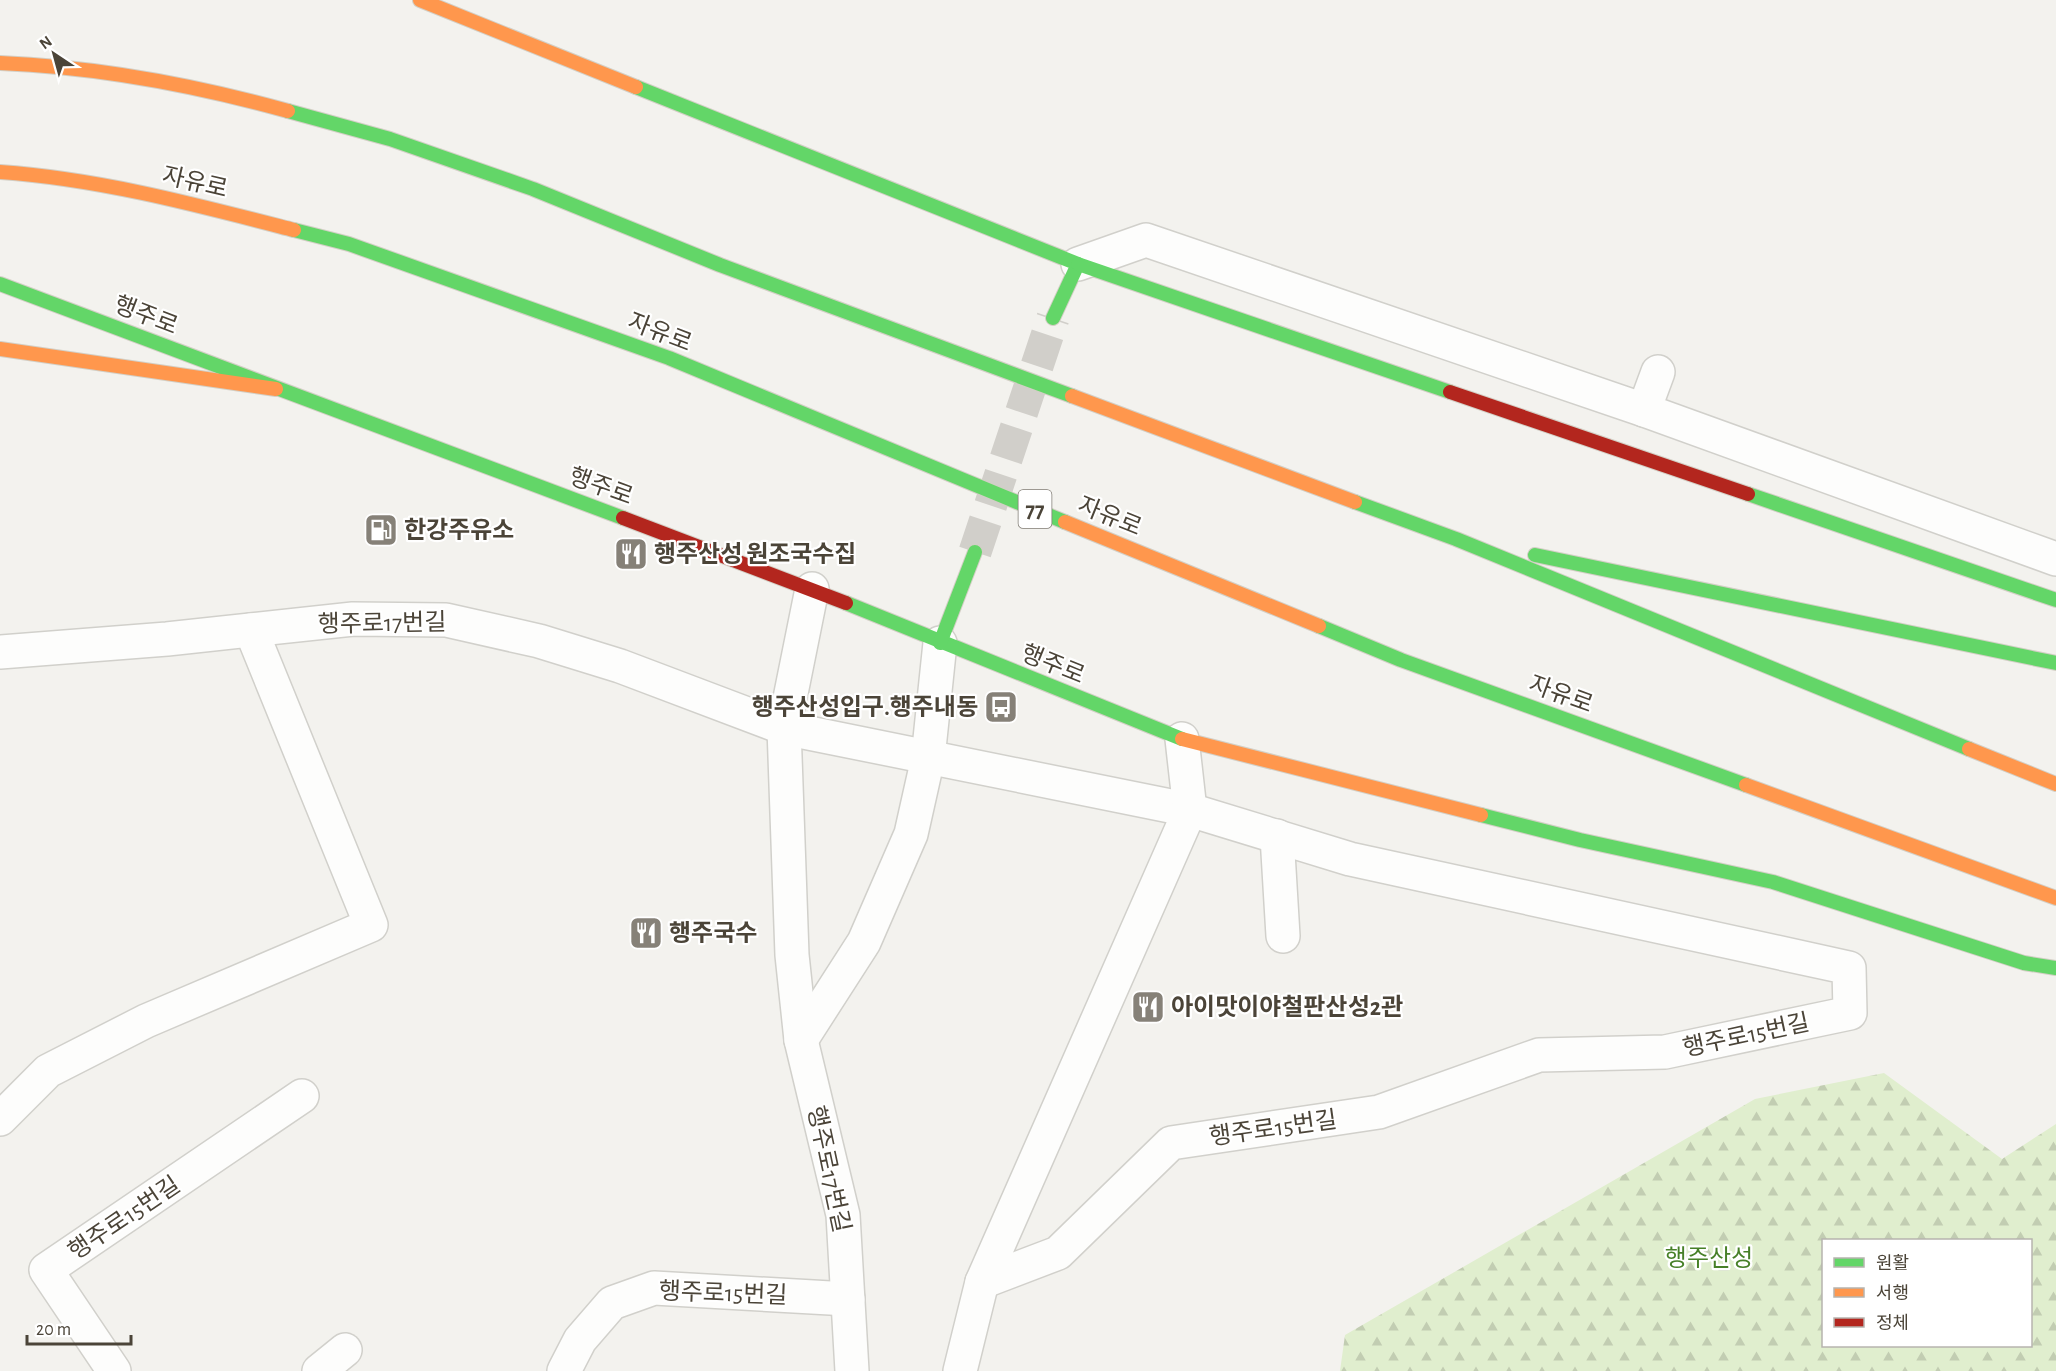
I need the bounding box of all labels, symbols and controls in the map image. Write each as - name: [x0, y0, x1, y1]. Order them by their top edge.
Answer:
- north arrow: [24, 24, 84, 84]
- text: N: [37, 33, 55, 52]
- street label: 자유로: [160, 163, 230, 202]
- street label: 행주로: [110, 292, 181, 339]
- street label: 자유로: [624, 309, 695, 356]
- street label: 행주로: [565, 463, 636, 510]
- road number: 77: [1018, 490, 1052, 528]
- street label: 자유로: [1074, 492, 1145, 540]
- fuel station icon: 한강주유소: [363, 512, 399, 548]
- place label: 한강주유소: [404, 517, 514, 543]
- restaurant icon: 행주산성 원조국수집: [613, 536, 649, 572]
- place label: 행주산성 원조국수집: [654, 541, 856, 567]
- street label: 행주로17번길: [317, 610, 447, 637]
- street label: 행주로: [1017, 640, 1088, 688]
- street label: 자유로: [1525, 671, 1596, 718]
- bus stop icon: 행주산성입구.행주내동: [983, 689, 1019, 725]
- place label: 행주산성입구.행주내동: [752, 694, 978, 720]
- restaurant icon: 행주국수: [628, 915, 664, 951]
- place label: 행주국수: [669, 920, 757, 946]
- restaurant icon: 아이맛이야철판산성2관: [1130, 989, 1166, 1025]
- place label: 아이맛이야철판산성2관: [1171, 994, 1403, 1020]
- street label: 행주로15번길: [1681, 1010, 1812, 1061]
- street label: 행주로17번길: [803, 1104, 854, 1235]
- street label: 행주로15번길: [1208, 1107, 1339, 1150]
- street label: 행주로15번길: [64, 1172, 185, 1265]
- legend: [1822, 1239, 2032, 1347]
- park label: 행주산성: [1665, 1246, 1753, 1271]
- text: 원활: [1876, 1253, 1909, 1273]
- street label: 행주로15번길: [658, 1279, 788, 1308]
- text: 서행: [1876, 1284, 1909, 1303]
- scale bar: [27, 1308, 130, 1346]
- text: 정체: [1876, 1313, 1909, 1333]
- text: 20 m: [36, 1321, 71, 1339]

